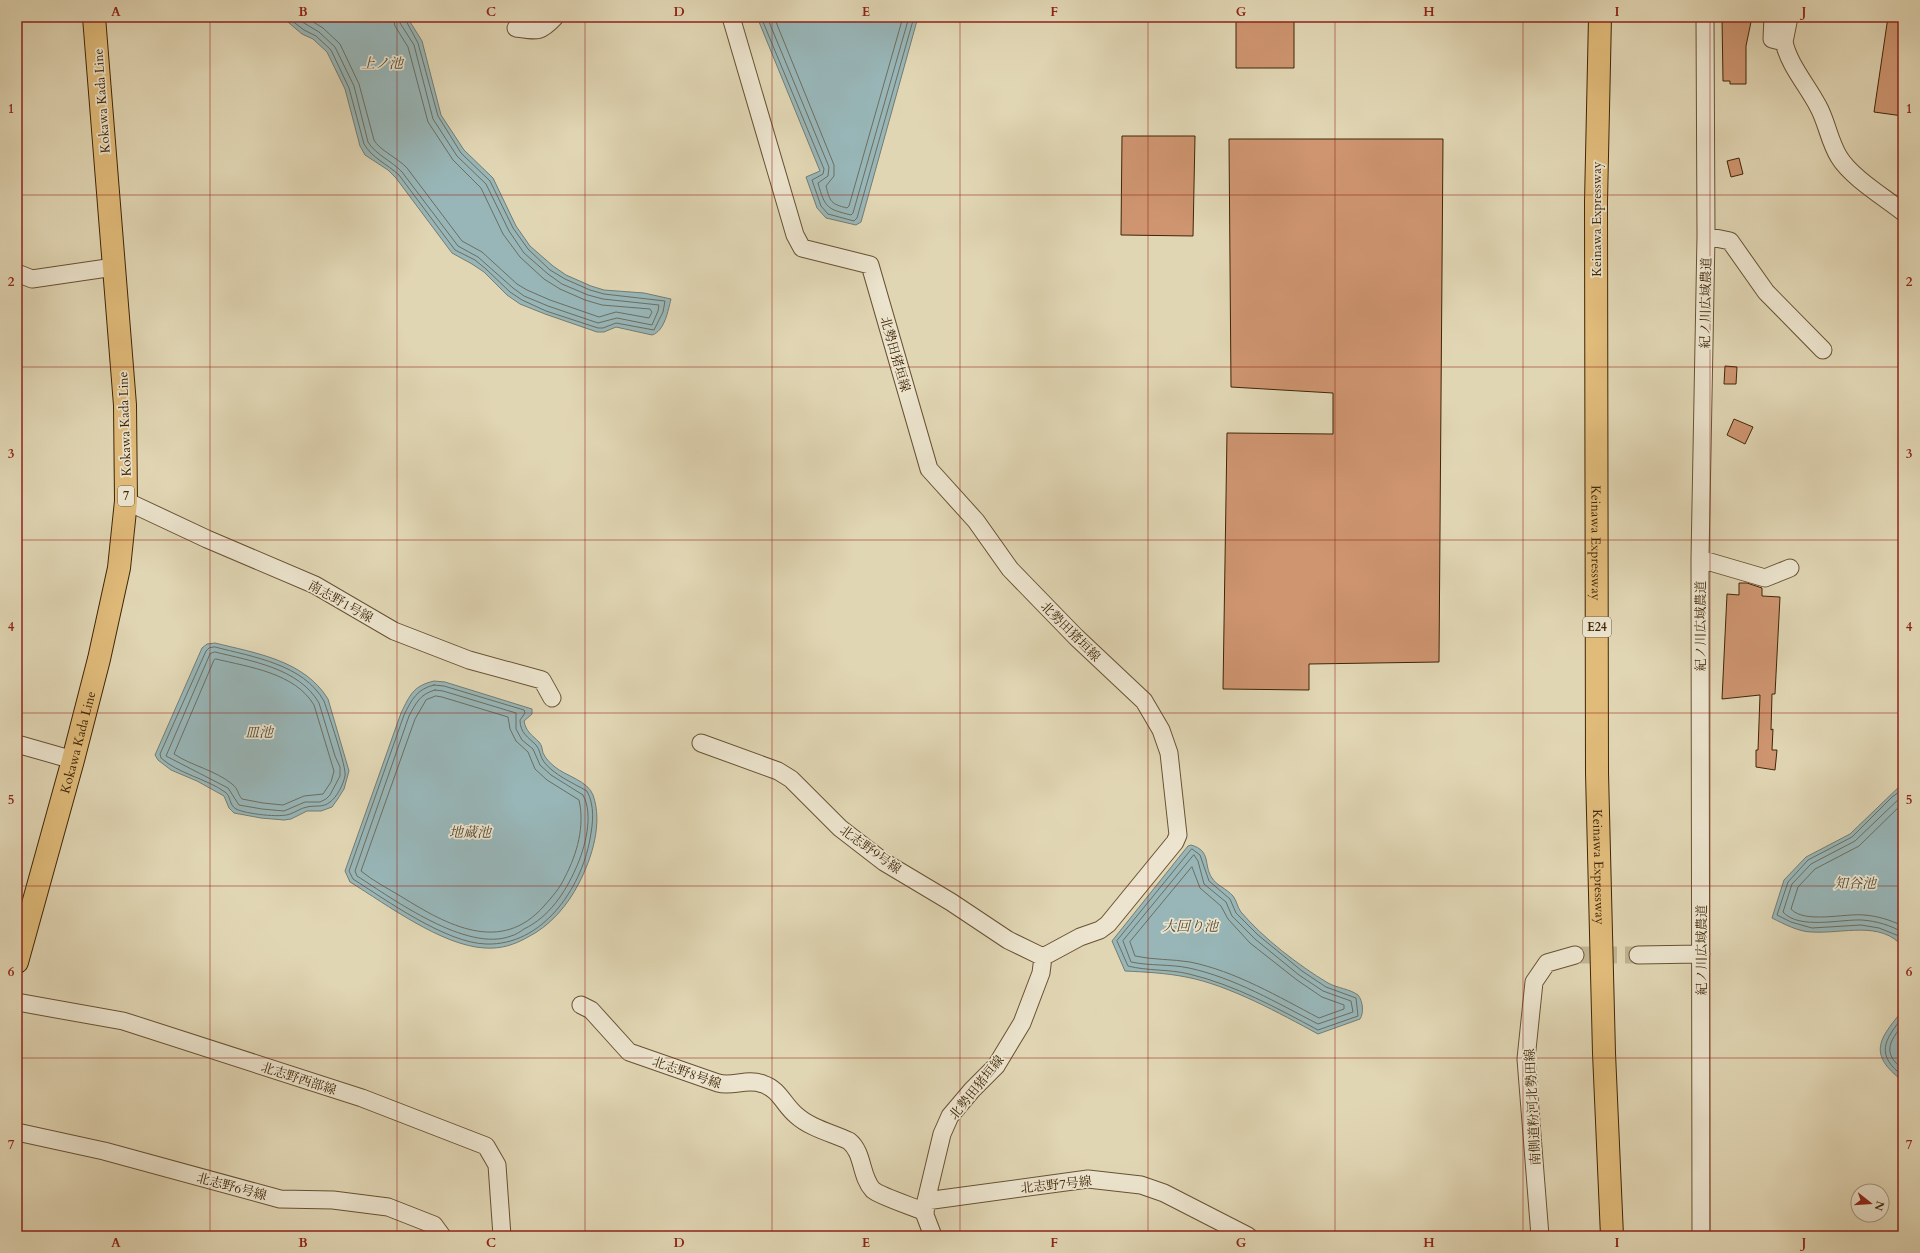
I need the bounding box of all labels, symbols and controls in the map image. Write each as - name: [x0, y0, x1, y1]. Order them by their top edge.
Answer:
- text: A: [111, 3, 121, 21]
- text: B: [298, 3, 308, 21]
- text: C: [486, 3, 496, 21]
- text: D: [673, 3, 685, 21]
- text: E: [862, 3, 870, 21]
- text: F: [1050, 3, 1058, 21]
- text: G: [1236, 3, 1247, 21]
- text: H: [1423, 3, 1435, 21]
- text: I: [1614, 3, 1620, 21]
- text: J: [1800, 3, 1807, 21]
- street label: Kokawa Kada Line: [89, 48, 115, 154]
- water label: 上ノ池: [361, 54, 405, 73]
- text: 1: [8, 100, 14, 118]
- text: 1: [1906, 100, 1912, 118]
- street label: Keinawa Expressway: [1588, 161, 1606, 277]
- street label: 紀ノ川広域農道: [1696, 257, 1716, 349]
- text: 2: [8, 273, 15, 291]
- text: 2: [1906, 273, 1913, 291]
- street label: 北勢田猪垣線: [876, 314, 914, 394]
- street label: Kokawa Kada Line: [114, 371, 136, 477]
- text: 3: [8, 445, 15, 463]
- text: 3: [1906, 445, 1913, 463]
- street label: Keinawa Expressway: [1586, 485, 1605, 601]
- road number: 7: [118, 486, 134, 506]
- street label: 南志野1号線: [305, 577, 376, 627]
- street label: 紀ノ川広域農道: [1692, 580, 1710, 672]
- street label: 北勢田猪垣線: [1036, 598, 1104, 666]
- road number: E24: [1583, 617, 1611, 637]
- text: 4: [8, 618, 15, 636]
- text: 4: [1906, 618, 1913, 636]
- street label: Kokawa Kada Line: [56, 689, 100, 796]
- water label: 皿池: [245, 723, 275, 742]
- text: 5: [8, 791, 14, 809]
- text: 5: [1906, 791, 1912, 809]
- street label: Keinawa Expressway: [1588, 809, 1609, 925]
- street label: 北志野9号線: [836, 821, 905, 878]
- water label: 地蔵池: [449, 823, 493, 842]
- water label: 知谷池: [1834, 874, 1878, 893]
- street label: 紀ノ川広域農道: [1693, 904, 1711, 996]
- water label: 大回り池: [1162, 917, 1220, 936]
- text: 6: [8, 963, 15, 981]
- text: 6: [1906, 963, 1913, 981]
- street label: 南側道粉河北勢田線: [1521, 1048, 1545, 1166]
- street label: 北勢田猪垣線: [945, 1052, 1008, 1124]
- street label: 北志野8号線: [650, 1053, 723, 1093]
- street label: 北志野西部線: [259, 1058, 339, 1100]
- text: 7: [8, 1136, 15, 1154]
- text: 7: [1906, 1136, 1913, 1154]
- street label: 北志野6号線: [195, 1169, 269, 1205]
- street label: 北志野7号線: [1020, 1172, 1093, 1198]
- north arrow: [1850, 1183, 1890, 1223]
- text: N: [1870, 1199, 1888, 1213]
- text: A: [111, 1234, 121, 1252]
- text: B: [298, 1234, 308, 1252]
- text: C: [486, 1234, 496, 1252]
- text: D: [673, 1234, 685, 1252]
- text: E: [862, 1234, 870, 1252]
- text: F: [1050, 1234, 1058, 1252]
- text: G: [1236, 1234, 1247, 1252]
- text: H: [1423, 1234, 1435, 1252]
- text: I: [1614, 1234, 1620, 1252]
- text: J: [1800, 1234, 1807, 1252]

